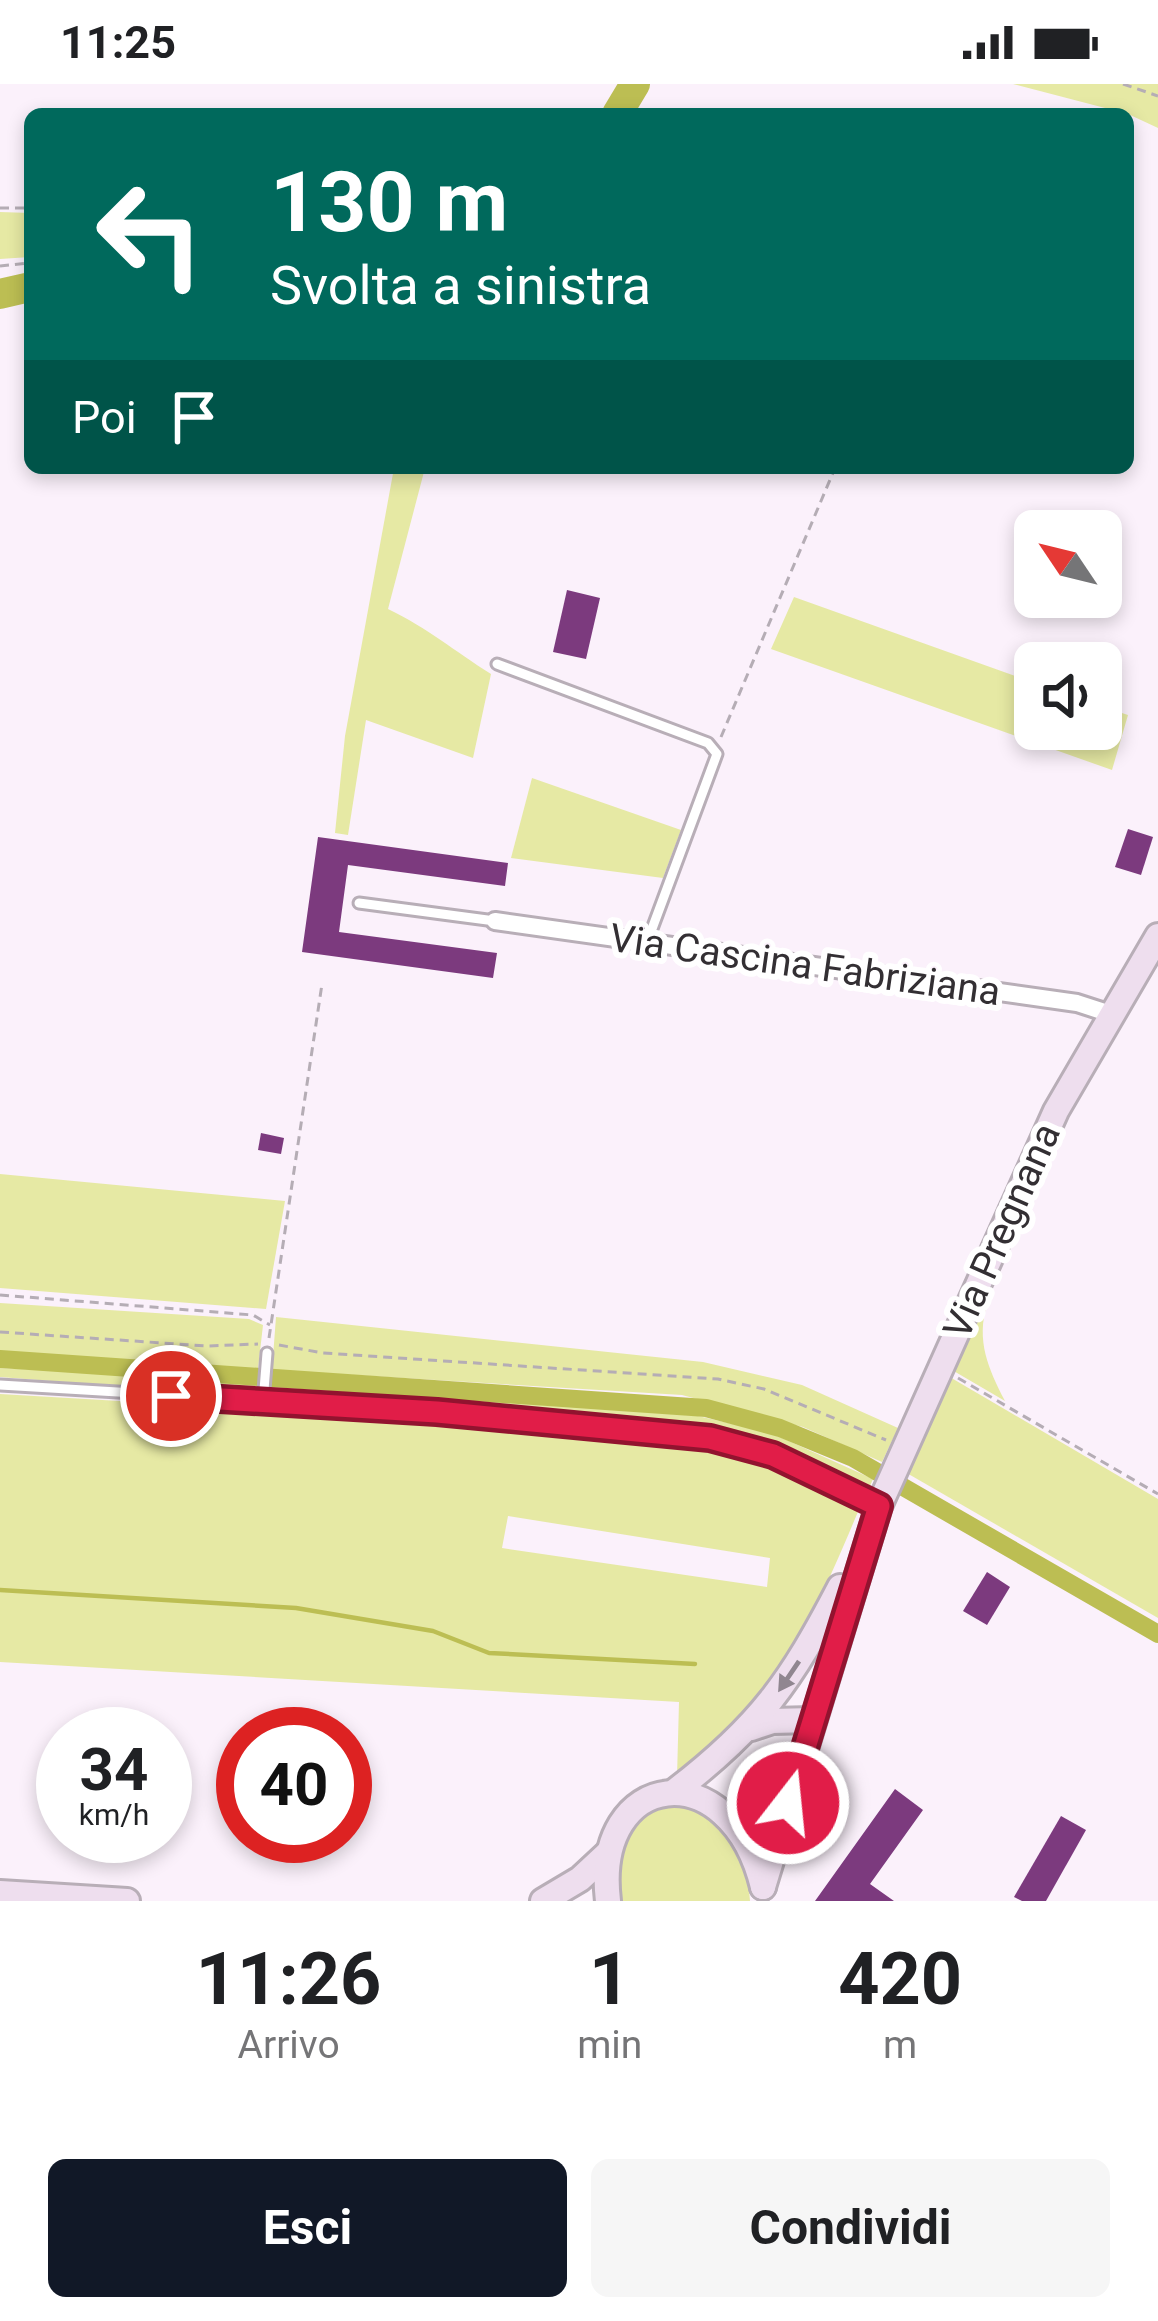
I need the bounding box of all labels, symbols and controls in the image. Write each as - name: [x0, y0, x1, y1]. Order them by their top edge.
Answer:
- text: 11:25: [60, 16, 176, 69]
- text: 130 m: [270, 153, 508, 252]
- icon: left: [72, 156, 228, 312]
- text: Svolta a sinistra: [270, 254, 651, 317]
- icon: arrive: [161, 384, 227, 450]
- text: Poi: [72, 391, 137, 444]
- north arrow: [1014, 510, 1122, 618]
- map controls: [1014, 510, 1122, 750]
- button: sound: [1014, 642, 1122, 750]
- street label: Via Cascina Fabriziana: [607, 915, 1003, 1015]
- street label: Via Pregnana: [934, 1116, 1070, 1346]
- pin: [120, 1345, 222, 1447]
- icon: arrive: [138, 1363, 204, 1429]
- one-way arrow: [779, 1660, 801, 1693]
- speed limit sign: 40: [216, 1707, 372, 1863]
- text: 34: [80, 1734, 148, 1805]
- position arrow: [725, 1740, 851, 1866]
- text: km/h: [79, 1797, 149, 1832]
- text: 11:26: [196, 1937, 381, 2022]
- text: 1: [589, 1937, 630, 2022]
- text: 420: [838, 1937, 962, 2022]
- text: Arrivo: [237, 2022, 340, 2068]
- text: min: [577, 2022, 642, 2068]
- text: m: [883, 2022, 917, 2068]
- button: Esci: [48, 2159, 567, 2297]
- button: Condividi: [591, 2159, 1110, 2297]

